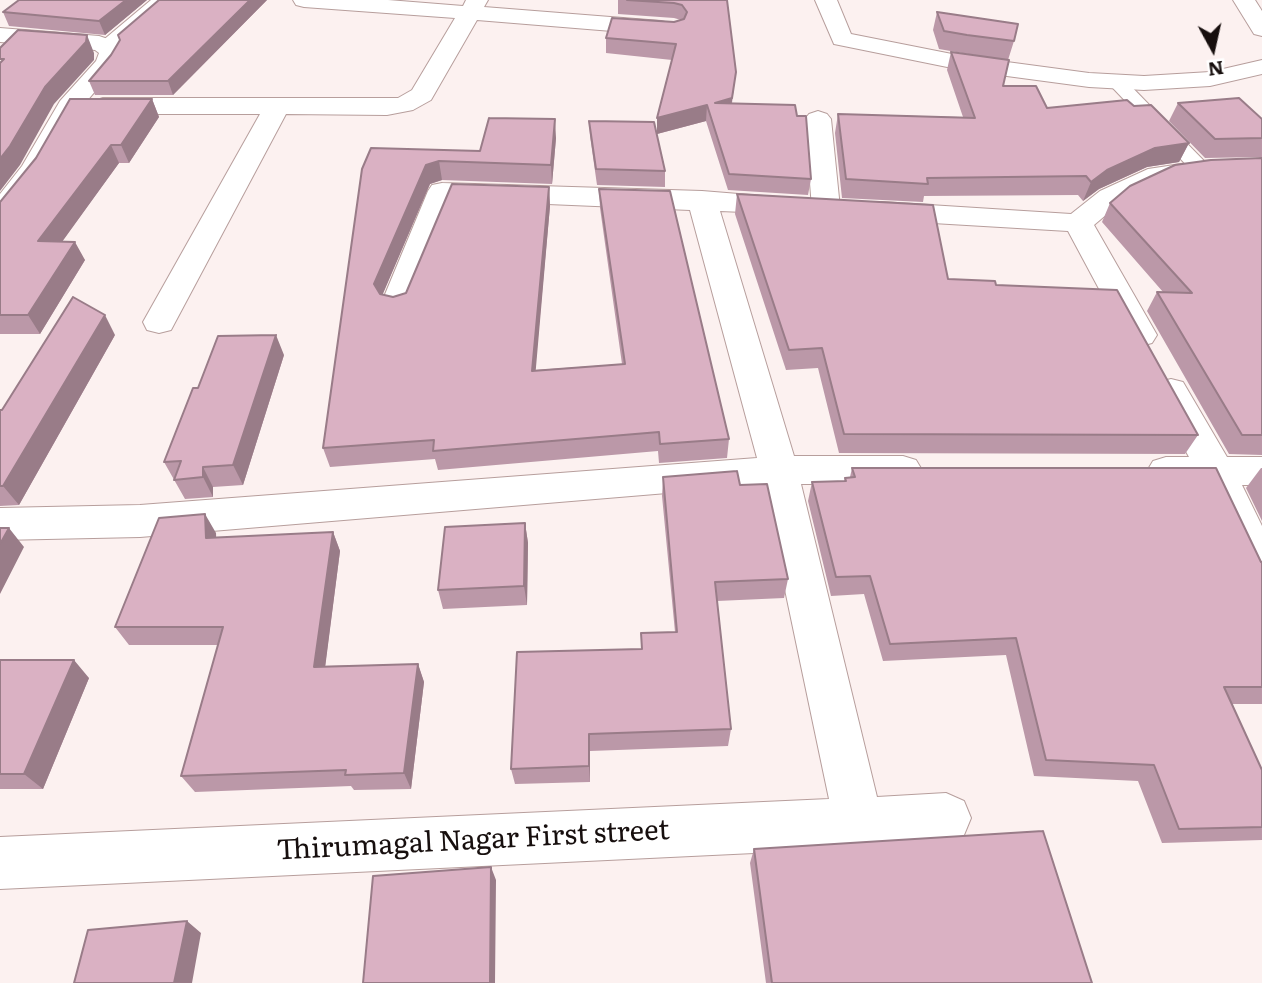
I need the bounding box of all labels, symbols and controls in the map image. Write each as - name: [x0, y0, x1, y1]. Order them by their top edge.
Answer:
- north arrow: [1178, 14, 1248, 84]
- text: N: [1206, 55, 1226, 85]
- street label: Thirumagal Nagar First street: [276, 814, 670, 868]

